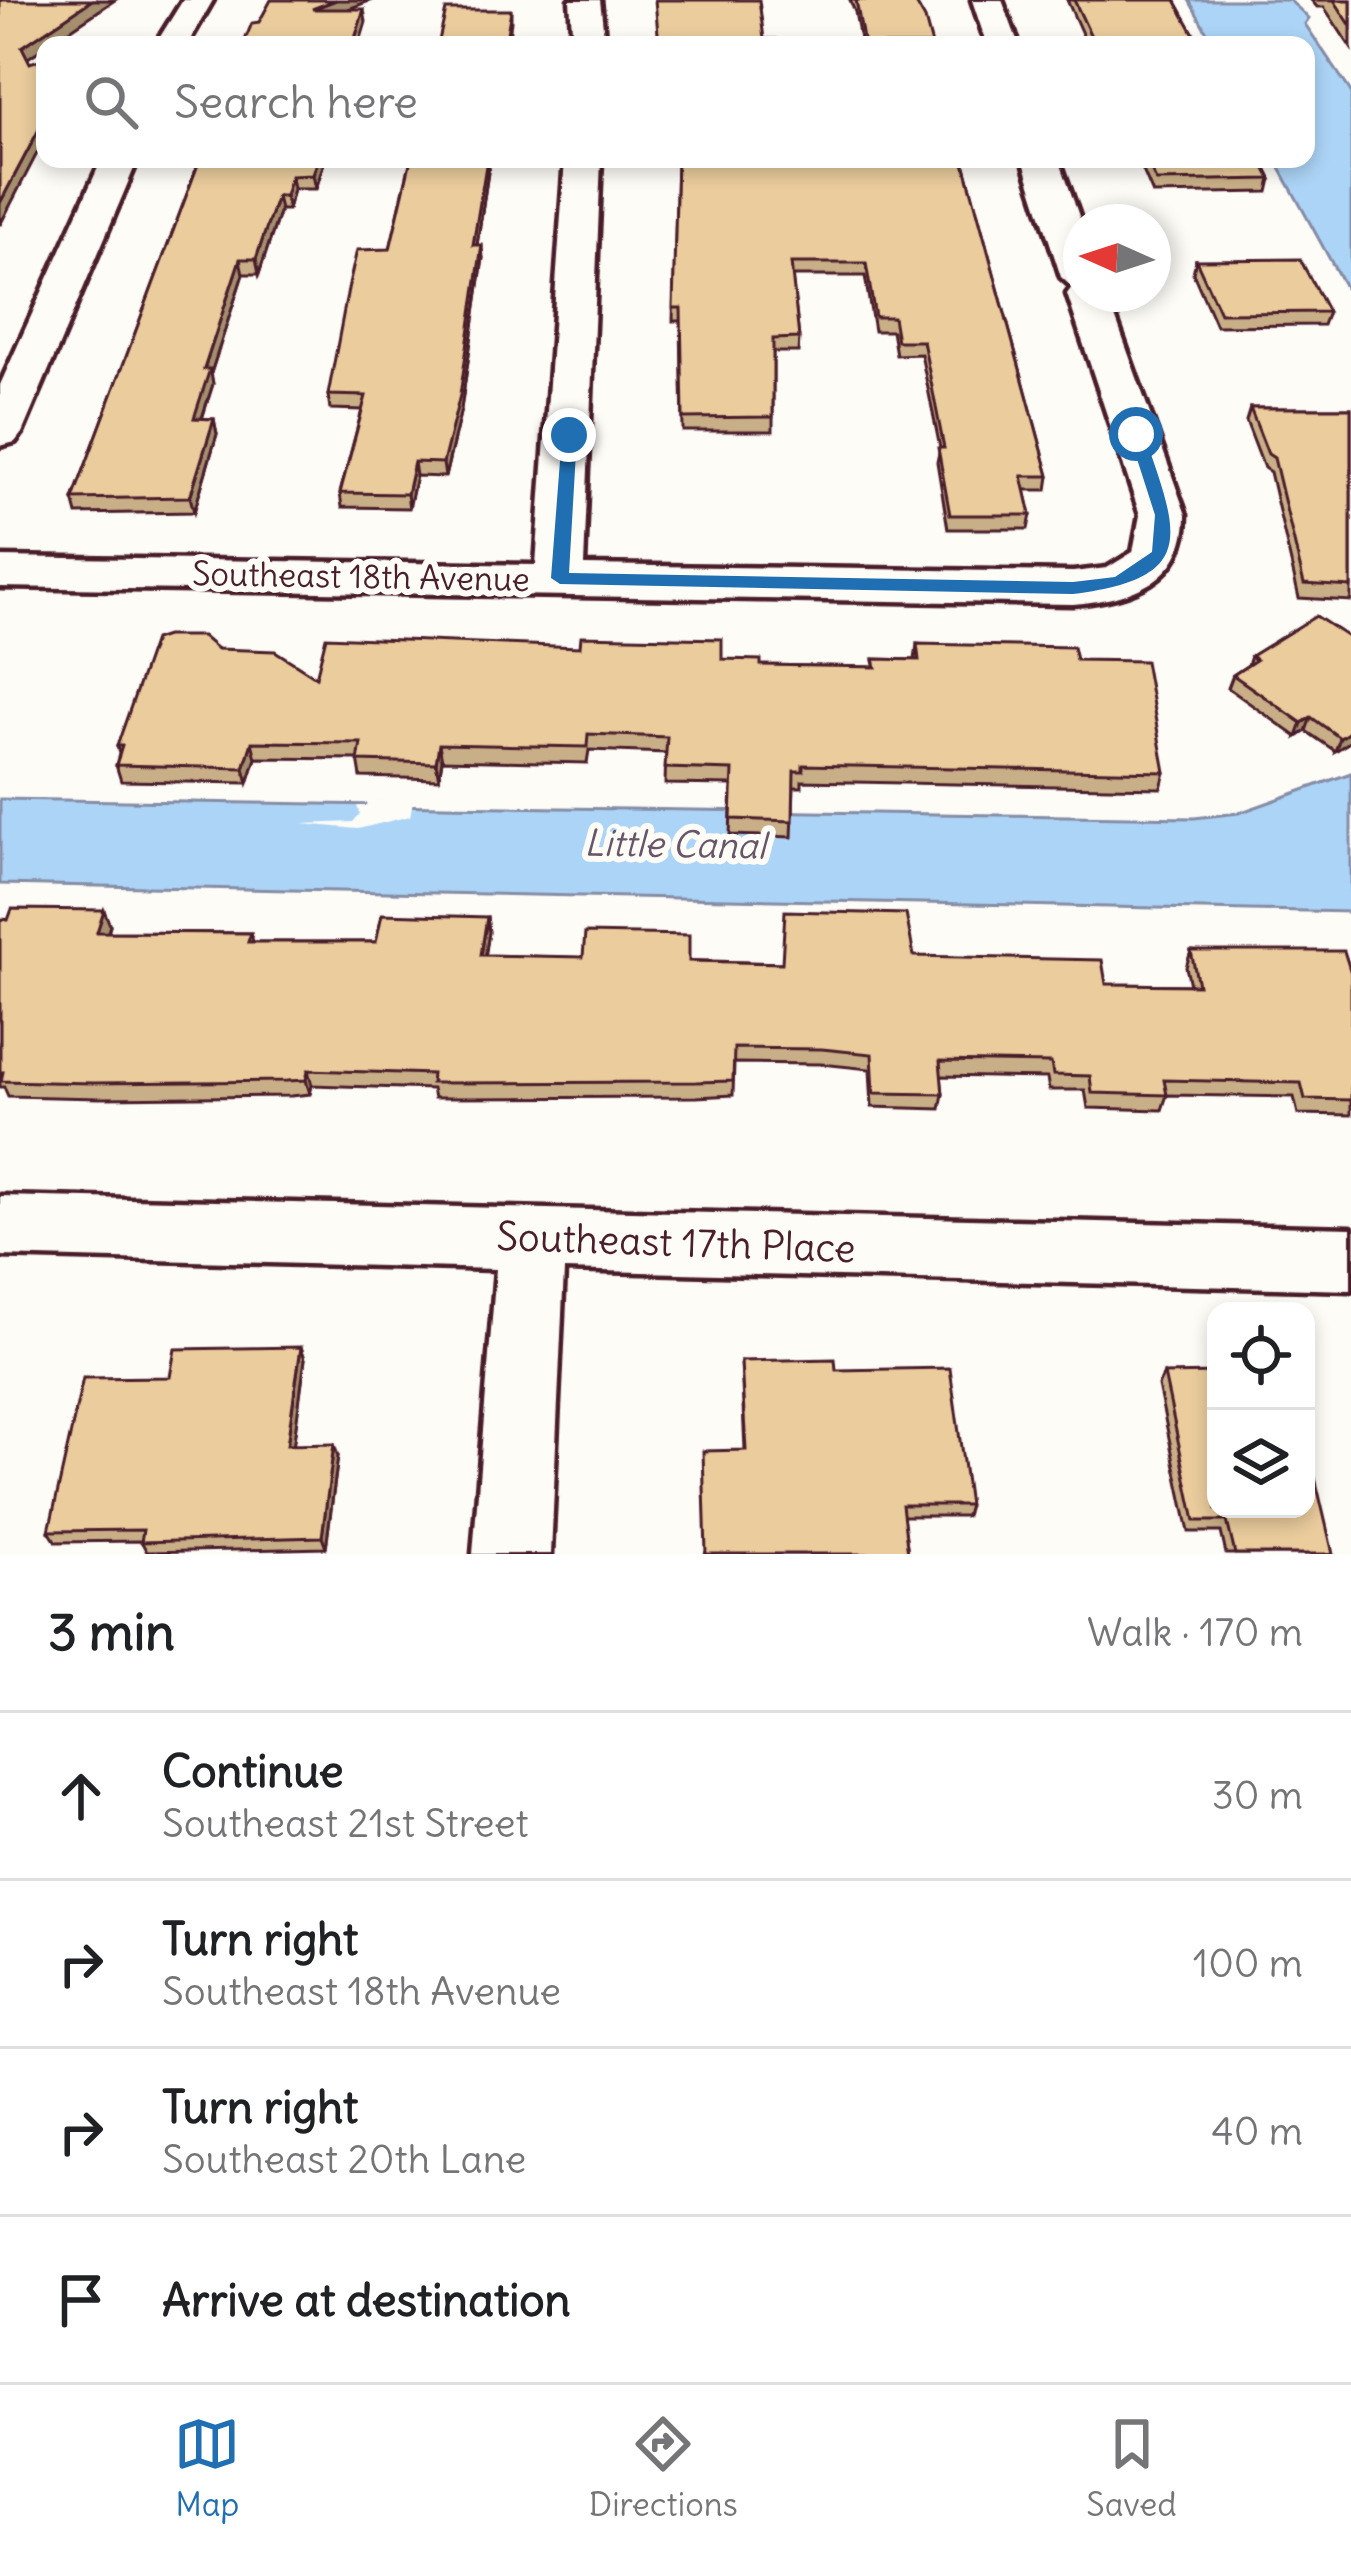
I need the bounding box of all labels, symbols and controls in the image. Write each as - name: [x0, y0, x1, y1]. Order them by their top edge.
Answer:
- search box: [36, 36, 1315, 168]
- icon: search: [78, 69, 144, 135]
- text: Search here: [174, 74, 418, 130]
- north arrow: [1063, 204, 1171, 312]
- route start: [1109, 407, 1163, 461]
- route end: [542, 408, 596, 462]
- street label: Southeast 18th Avenue: [192, 552, 530, 600]
- water label: Little Canal: [584, 820, 771, 869]
- street label: Southeast 17th Place: [496, 1212, 856, 1273]
- map controls: [1207, 1302, 1315, 1518]
- button: locate: [1207, 1302, 1315, 1410]
- button: layers: [1207, 1410, 1315, 1518]
- text: 3 min: [48, 1600, 175, 1664]
- text: Walk · 170 m: [1087, 1608, 1303, 1657]
- text: Continue: [162, 1743, 344, 1799]
- icon: ahead: [48, 1763, 114, 1829]
- text: 30 m: [1212, 1771, 1303, 1820]
- text: Southeast 21st Street: [162, 1799, 529, 1848]
- text: Turn right: [162, 1911, 358, 1967]
- icon: right: [48, 1931, 114, 1997]
- text: 100 m: [1193, 1939, 1303, 1988]
- text: Southeast 18th Avenue: [162, 1967, 561, 2016]
- text: Turn right: [162, 2079, 358, 2135]
- icon: right: [48, 2099, 114, 2165]
- text: 40 m: [1211, 2107, 1303, 2156]
- text: Southeast 20th Lane: [162, 2135, 526, 2184]
- icon: arrive: [48, 2267, 114, 2333]
- text: Arrive at destination: [162, 2272, 571, 2328]
- tab: Map: [174, 2411, 240, 2525]
- tab: Directions: [589, 2411, 738, 2525]
- tab: Saved: [1086, 2411, 1177, 2525]

